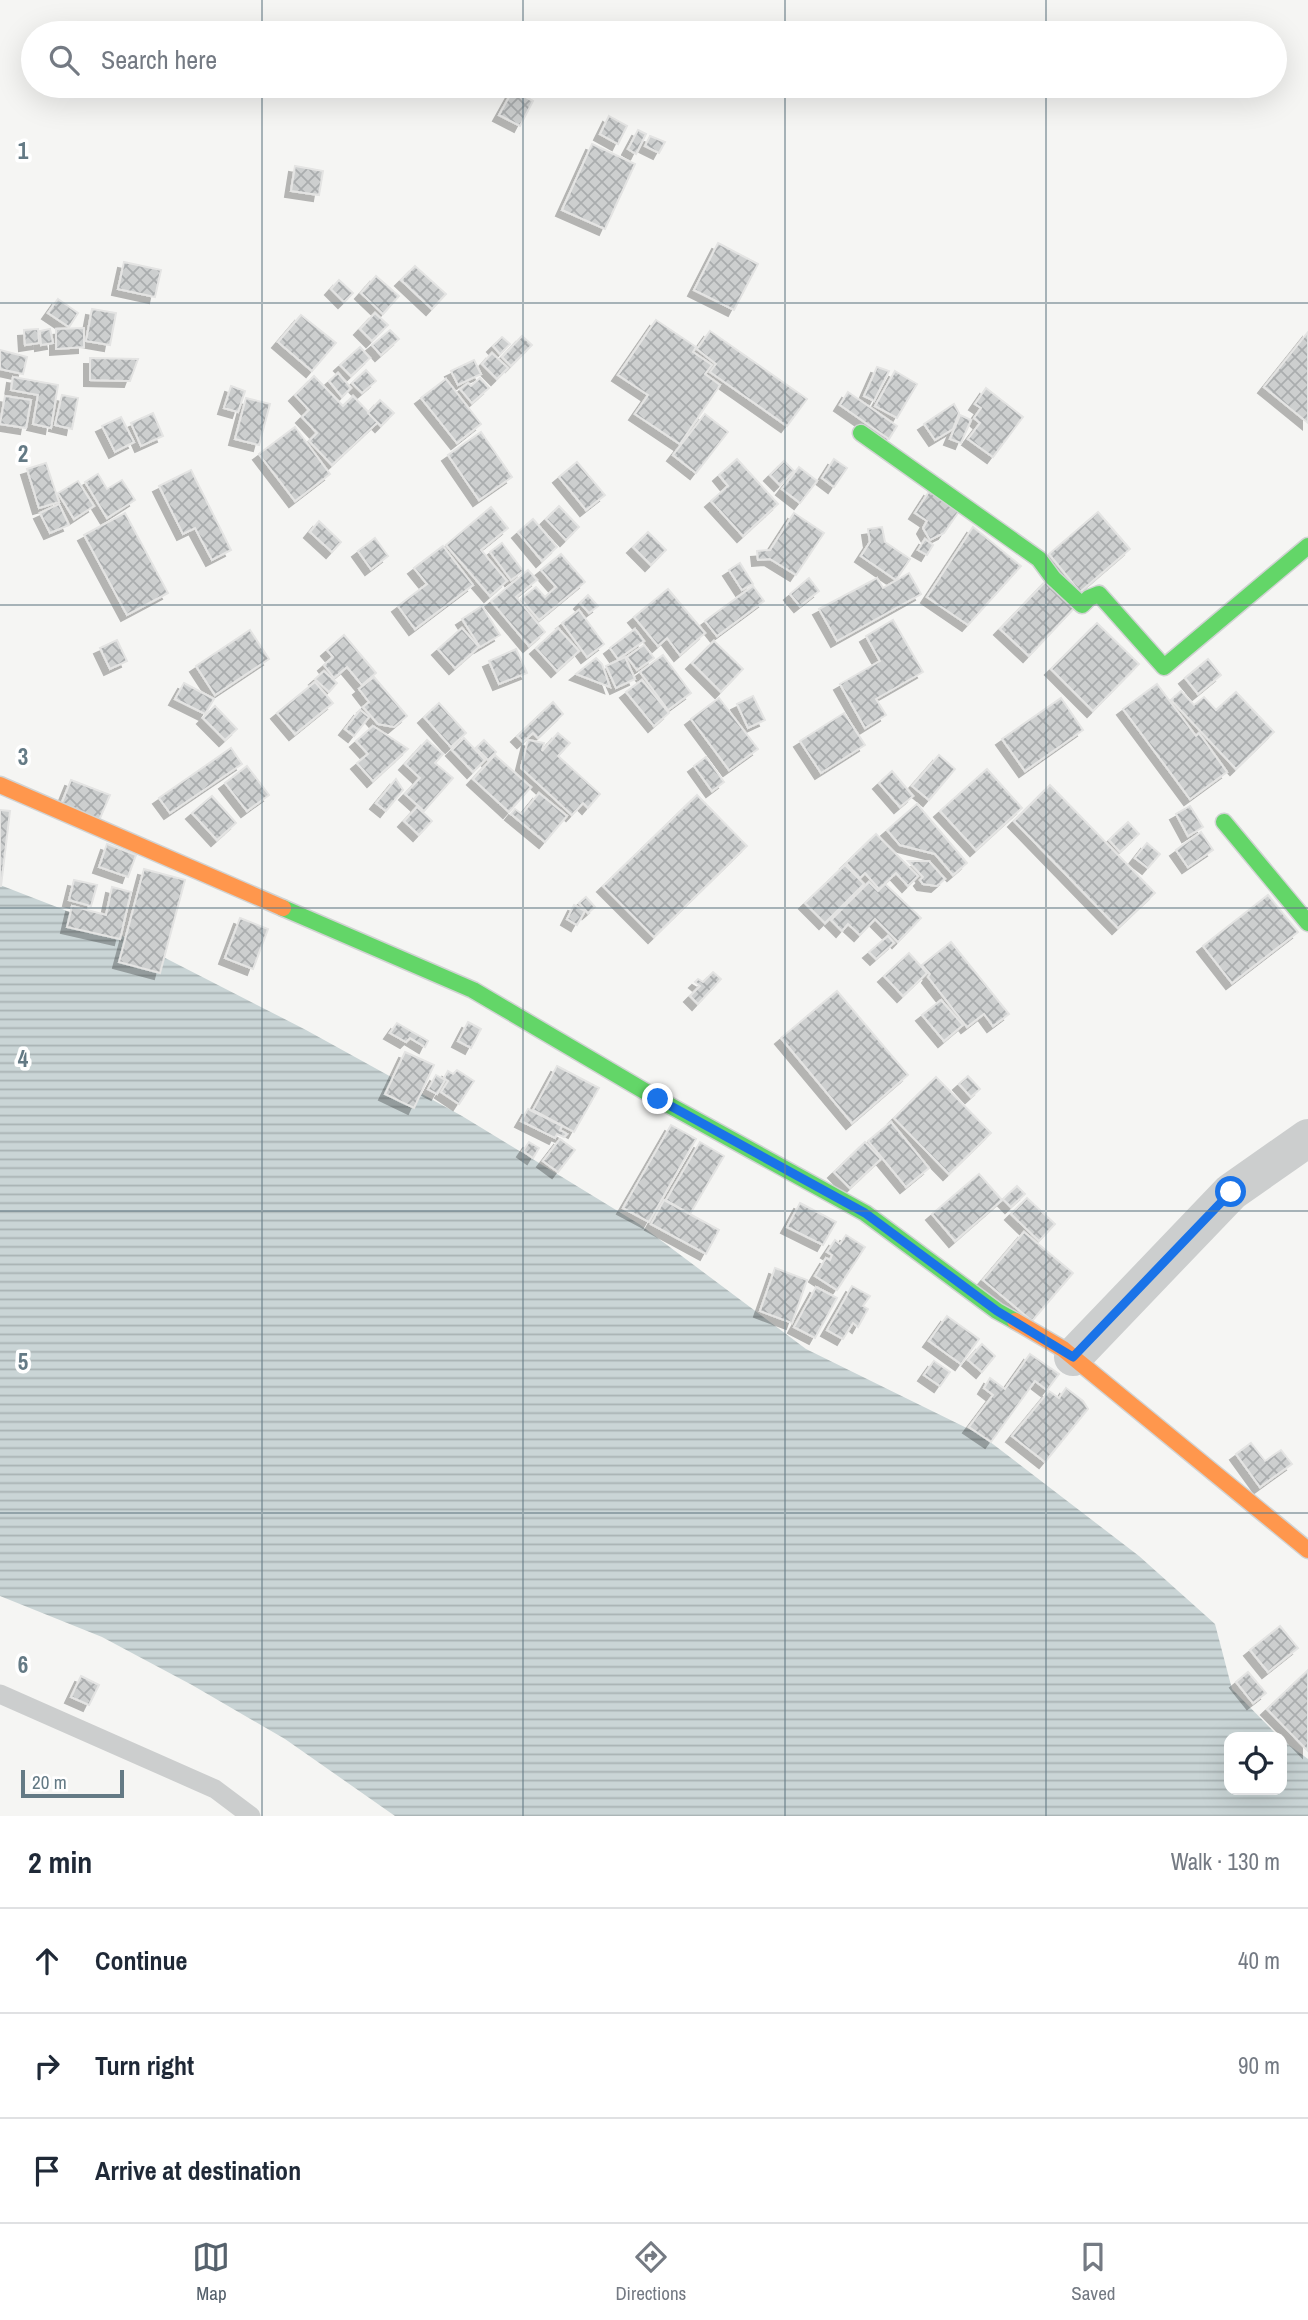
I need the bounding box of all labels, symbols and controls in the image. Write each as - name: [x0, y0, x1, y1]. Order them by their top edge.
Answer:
- search box: [21, 21, 1287, 98]
- icon: search: [45, 41, 83, 79]
- text: Search here: [101, 42, 217, 77]
- text: 1: [18, 135, 29, 166]
- text: 2: [18, 438, 28, 469]
- text: 3: [18, 741, 28, 772]
- text: 4: [18, 1043, 29, 1074]
- route end: [642, 1083, 673, 1114]
- route start: [1215, 1176, 1246, 1207]
- text: 5: [18, 1346, 28, 1377]
- text: 6: [18, 1649, 28, 1680]
- map controls: [1224, 1732, 1287, 1795]
- button: locate: [1224, 1732, 1287, 1795]
- scale bar: [21, 1767, 124, 1799]
- text: 20 m: [32, 1769, 67, 1795]
- text: 2 min: [28, 1842, 92, 1882]
- text: Walk · 130 m: [1171, 1846, 1280, 1877]
- icon: ahead: [28, 1942, 66, 1980]
- text: Continue: [95, 1943, 187, 1978]
- text: 40 m: [1238, 1945, 1280, 1976]
- icon: right: [28, 2047, 66, 2085]
- text: Turn right: [95, 2048, 194, 2083]
- text: 90 m: [1238, 2050, 1280, 2081]
- icon: arrive: [28, 2152, 66, 2190]
- text: Arrive at destination: [95, 2153, 301, 2188]
- tab: Map: [192, 2238, 230, 2306]
- tab: Directions: [615, 2238, 686, 2306]
- tab: Saved: [1071, 2238, 1116, 2306]

